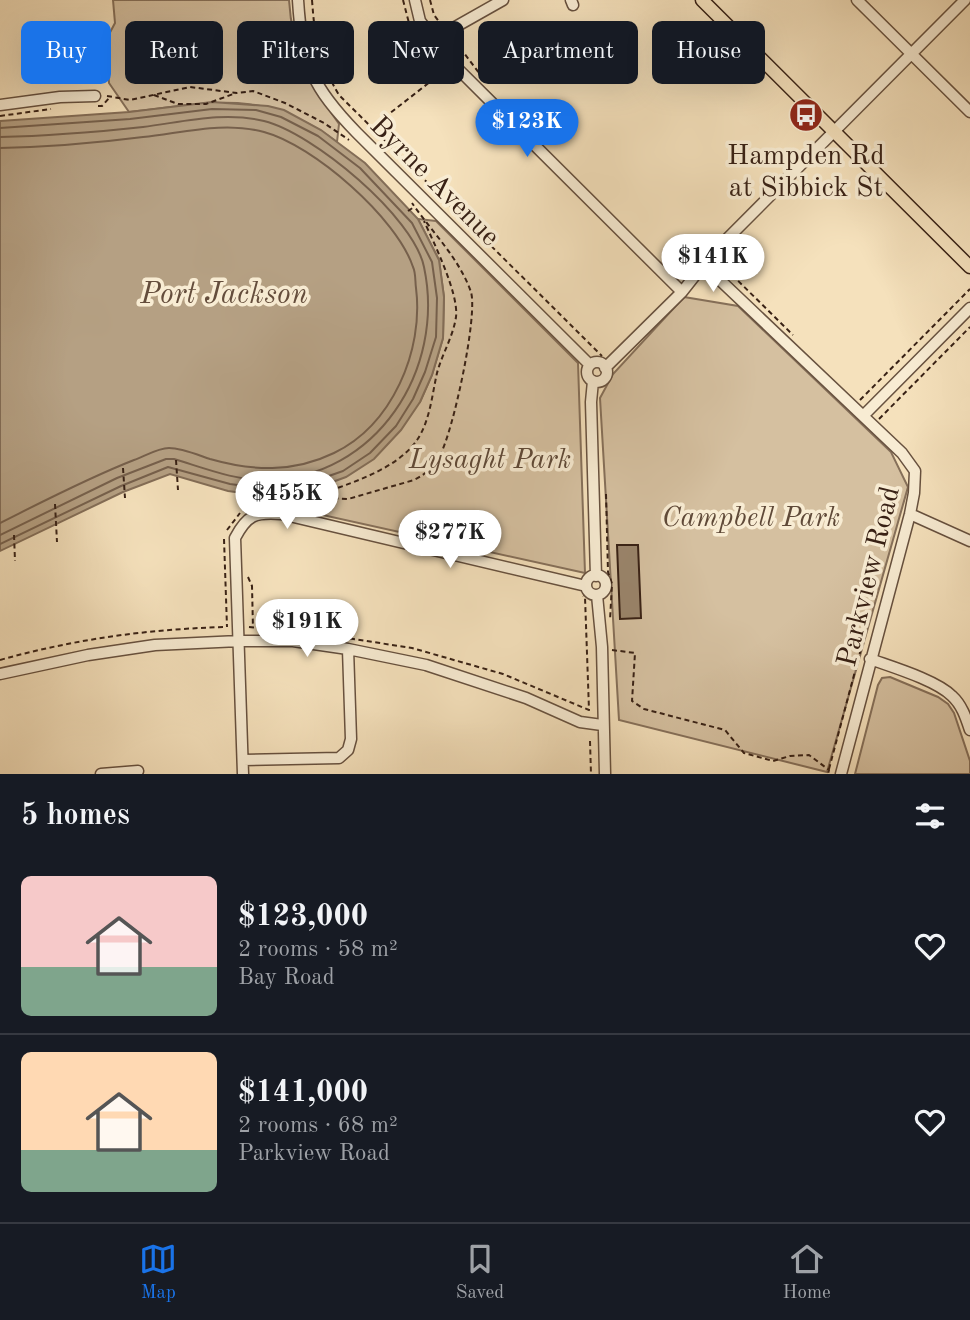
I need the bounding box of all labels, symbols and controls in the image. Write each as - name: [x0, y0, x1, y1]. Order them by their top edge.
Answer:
- chip: Buy: [21, 21, 111, 84]
- chip: Rent: [125, 21, 223, 84]
- chip: Filters: [237, 21, 354, 84]
- chip: New: [368, 21, 464, 84]
- chip: Apartment: [478, 21, 638, 84]
- chip: House: [652, 21, 765, 84]
- bus stop icon: Hampden Rd at Sibbick St: [787, 96, 825, 134]
- pin: $123K: [478, 100, 576, 159]
- text: $123K: [491, 110, 563, 133]
- street label: Byrne Avenue: [364, 112, 504, 252]
- place label: Hampden Rd at Sibbick St: [727, 143, 885, 203]
- pin: $141K: [664, 234, 762, 294]
- text: $141K: [677, 245, 749, 268]
- water label: Port Jackson: [139, 280, 308, 310]
- park label: Lysaght Park: [408, 447, 571, 475]
- pin: $455K: [238, 472, 336, 531]
- text: $455K: [251, 482, 323, 505]
- street label: Parkview Road: [834, 484, 906, 670]
- park label: Campbell Park: [662, 505, 840, 533]
- pin: $277K: [401, 510, 499, 570]
- text: $277K: [414, 521, 486, 544]
- pin: $191K: [258, 600, 356, 659]
- text: $191K: [271, 610, 343, 633]
- icon: filters: [911, 797, 949, 835]
- text: 5 homes: [21, 801, 130, 831]
- text: $123,000: [238, 902, 368, 932]
- icon: home: [77, 904, 161, 988]
- icon: heart: [911, 927, 949, 965]
- text: 2 rooms · 58 m²: [238, 938, 398, 961]
- text: Bay Road: [238, 966, 335, 989]
- text: $141,000: [238, 1078, 368, 1108]
- icon: home: [77, 1080, 161, 1164]
- icon: heart: [911, 1103, 949, 1141]
- text: 2 rooms · 68 m²: [238, 1114, 398, 1137]
- text: Parkview Road: [238, 1142, 390, 1165]
- tab: Map: [139, 1240, 177, 1305]
- tab: Saved: [456, 1240, 504, 1305]
- tab: Home: [783, 1240, 831, 1305]

